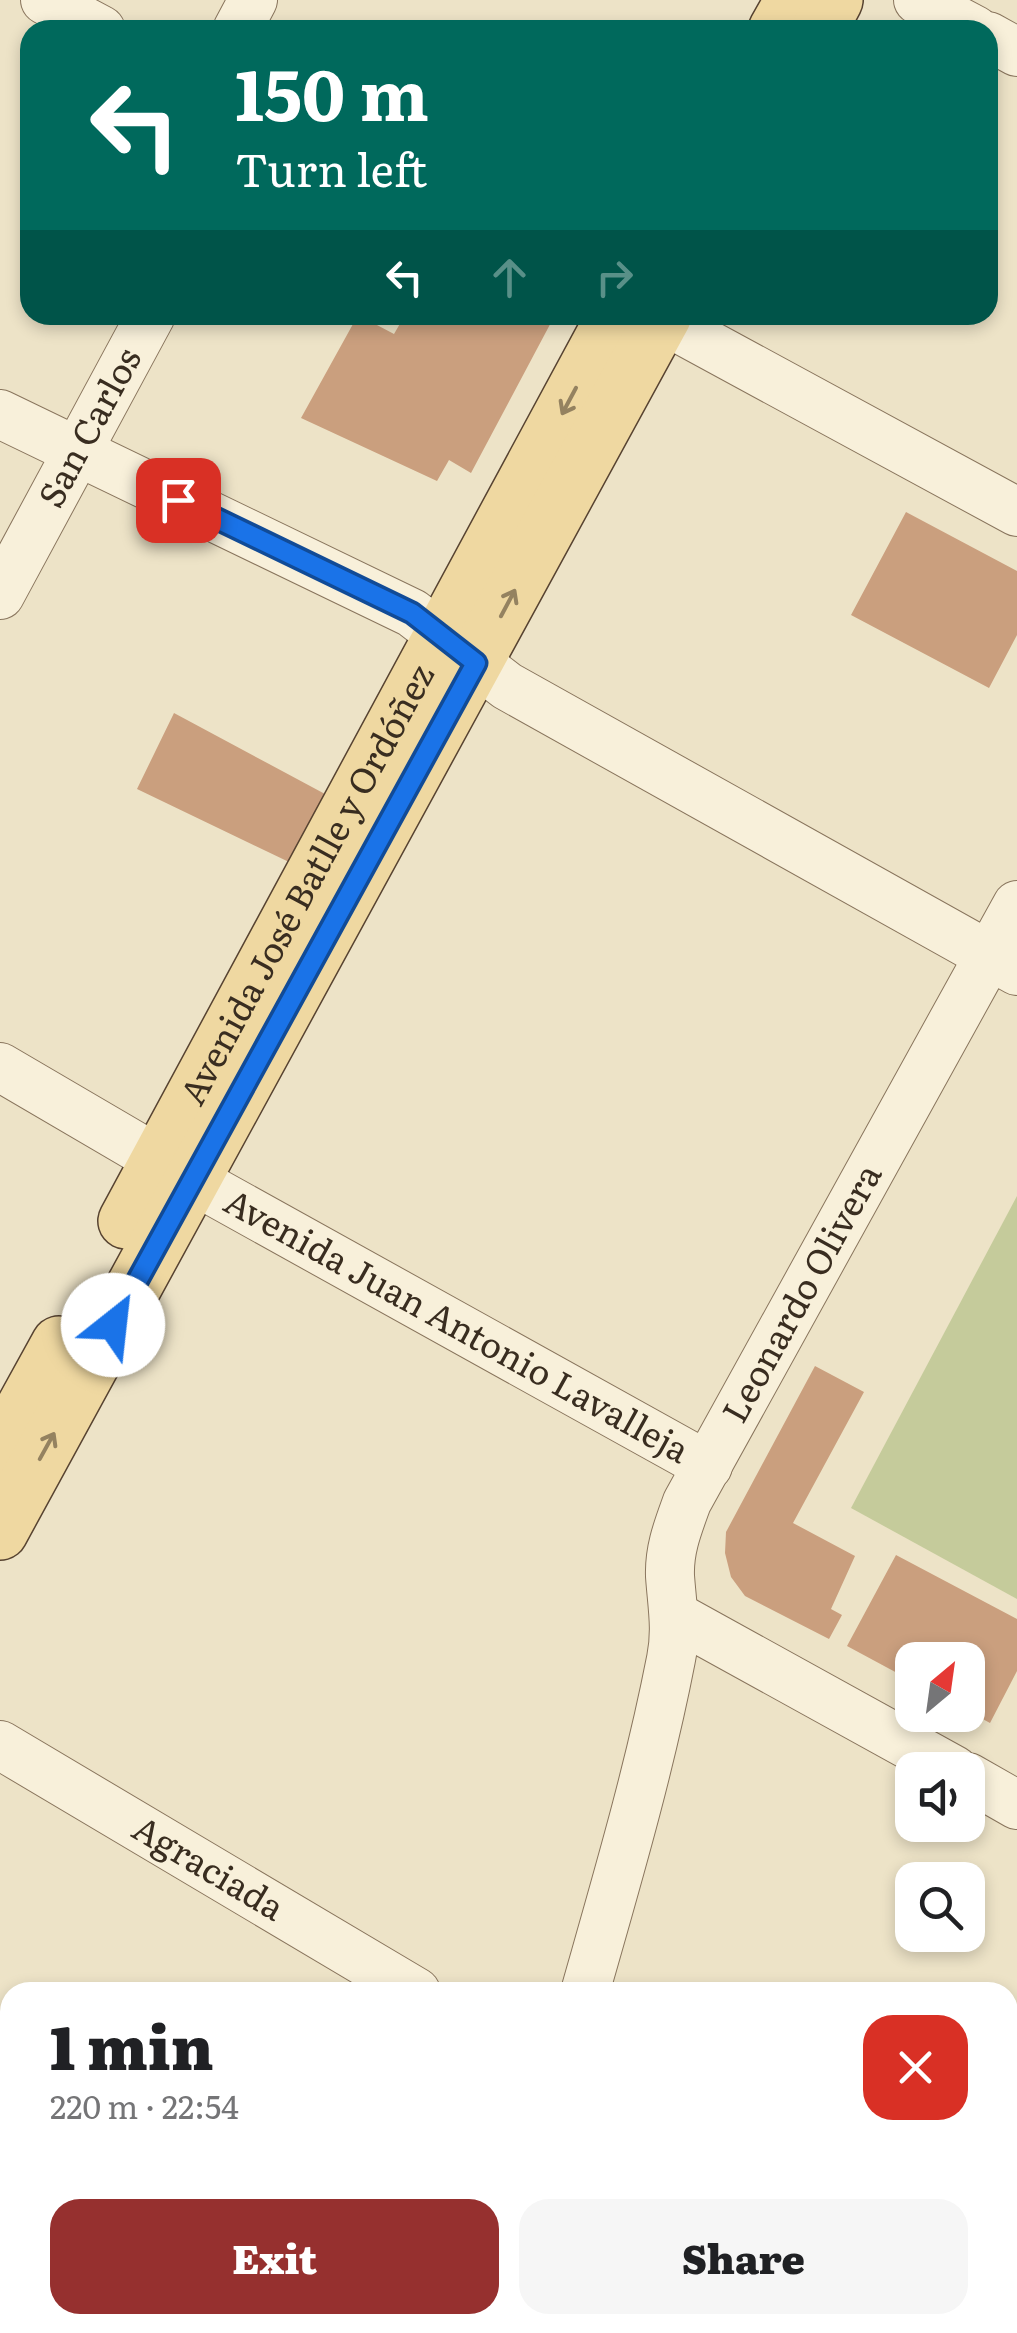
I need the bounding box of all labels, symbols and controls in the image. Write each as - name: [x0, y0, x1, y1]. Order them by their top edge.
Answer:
- text: 150 m: [235, 39, 429, 143]
- icon: left: [70, 60, 200, 190]
- text: Turn left: [235, 134, 427, 201]
- icon: left: [377, 250, 432, 305]
- icon: ahead: [482, 250, 537, 305]
- icon: right: [587, 250, 642, 305]
- street label: San Carlos: [23, 337, 152, 516]
- one-way arrow: [559, 385, 578, 415]
- pin: [136, 458, 221, 543]
- icon: arrive: [151, 473, 206, 528]
- one-way arrow: [499, 589, 518, 618]
- street label: Avenida José Batlle y Ordóñez: [165, 654, 445, 1113]
- street label: Leonardo Olivera: [707, 1153, 892, 1431]
- street label: Avenida Juan Antonio Lavalleja: [216, 1174, 700, 1474]
- position arrow: [61, 1273, 165, 1377]
- one-way arrow: [37, 1432, 57, 1461]
- north arrow: [895, 1642, 985, 1732]
- map controls: [895, 1642, 985, 1952]
- button: sound: [895, 1752, 985, 1842]
- street label: Agraciada: [124, 1801, 295, 1931]
- button: search: [895, 1862, 985, 1952]
- text: 1 min: [50, 1999, 214, 2088]
- button: close: [863, 2015, 968, 2120]
- text: 220 m · 22:54: [50, 2081, 239, 2129]
- button: Exit: [50, 2199, 499, 2314]
- button: Share: [519, 2199, 968, 2314]

